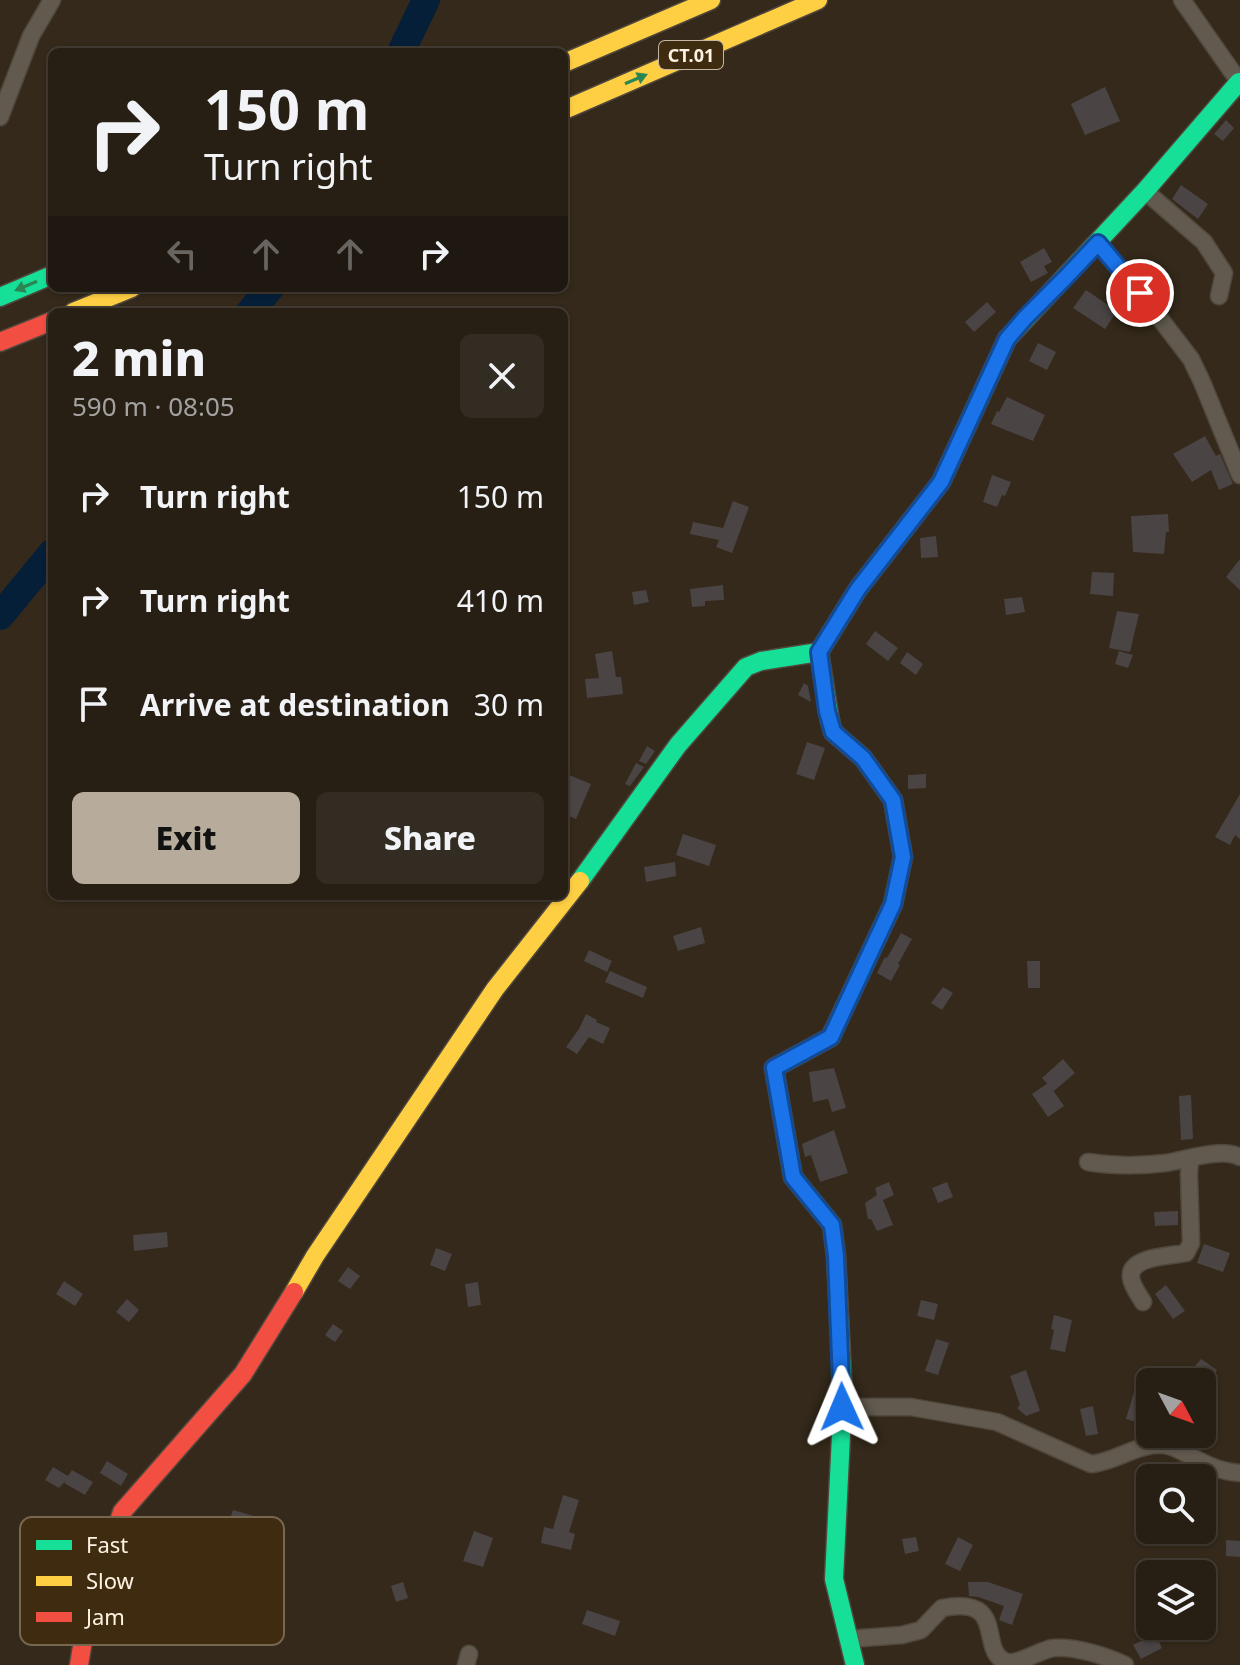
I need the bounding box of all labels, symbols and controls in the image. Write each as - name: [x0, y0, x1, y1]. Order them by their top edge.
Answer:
- road number: CT.01: [659, 41, 723, 69]
- text: 150 m: [204, 70, 369, 146]
- one-way arrow: [624, 72, 647, 85]
- icon: right: [72, 80, 176, 184]
- text: Turn right: [204, 142, 372, 191]
- icon: left: [160, 232, 204, 276]
- icon: ahead: [244, 232, 288, 276]
- icon: ahead: [328, 232, 372, 276]
- icon: right: [412, 232, 456, 276]
- pin: [1106, 259, 1174, 327]
- icon: arrive: [1118, 271, 1162, 315]
- one-way arrow: [14, 280, 38, 293]
- text: 2 min: [72, 325, 206, 390]
- button: close: [460, 334, 544, 418]
- text: 590 m · 08:05: [72, 388, 235, 424]
- icon: right: [72, 474, 116, 518]
- text: Turn right: [140, 476, 290, 517]
- text: 150 m: [457, 476, 544, 517]
- icon: right: [72, 578, 116, 622]
- text: Turn right: [140, 580, 290, 621]
- text: 410 m: [457, 580, 544, 621]
- icon: arrive: [72, 682, 116, 726]
- text: Arrive at destination: [140, 684, 450, 725]
- text: 30 m: [474, 684, 544, 725]
- button: Exit: [72, 792, 300, 884]
- button: Share: [316, 792, 544, 884]
- position arrow: [800, 1365, 884, 1449]
- north arrow: [1136, 1368, 1216, 1448]
- map controls: [1136, 1368, 1216, 1640]
- button: search: [1136, 1464, 1216, 1544]
- legend: [20, 1517, 284, 1645]
- text: Fast: [86, 1529, 128, 1559]
- button: layers: [1136, 1560, 1216, 1640]
- text: Slow: [86, 1565, 135, 1595]
- text: Jam: [84, 1601, 125, 1631]

